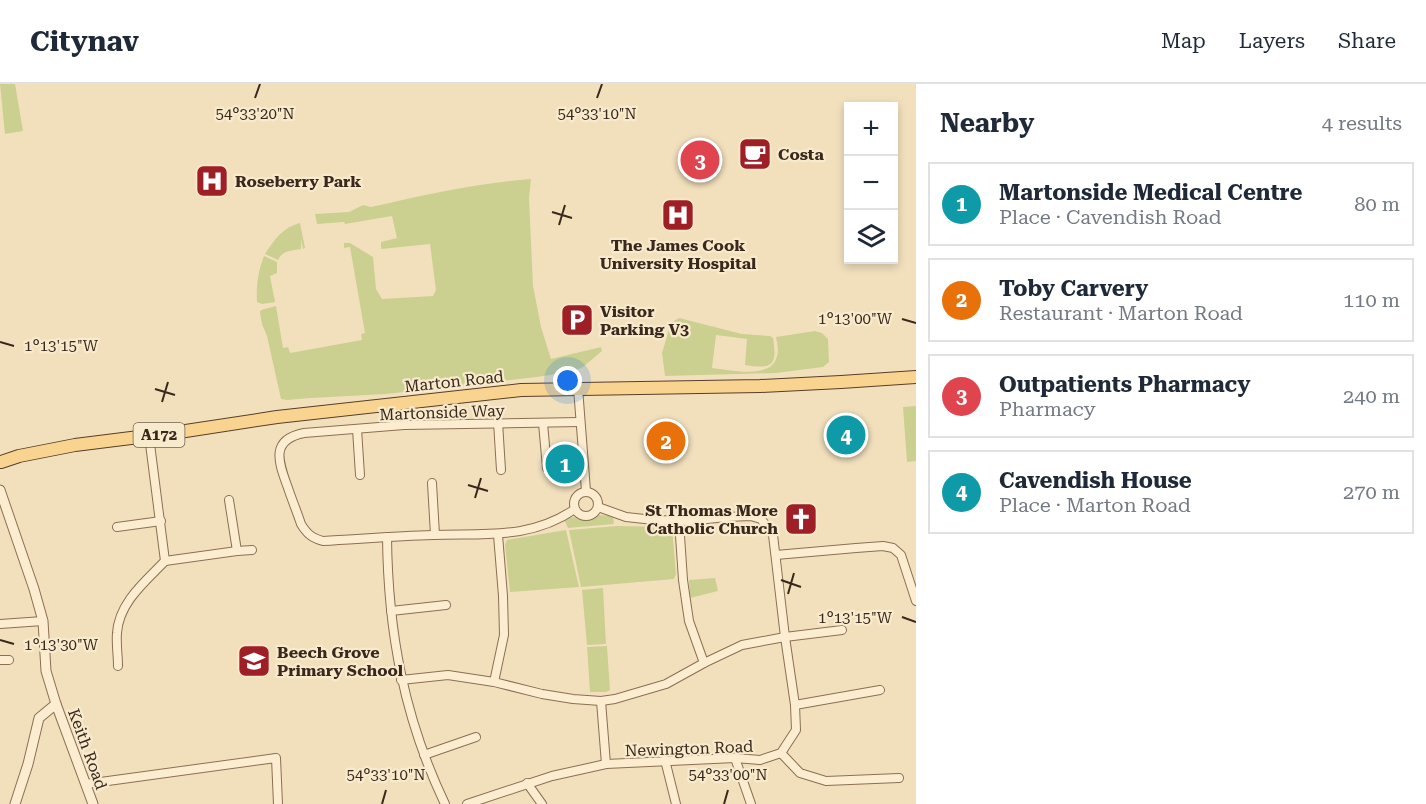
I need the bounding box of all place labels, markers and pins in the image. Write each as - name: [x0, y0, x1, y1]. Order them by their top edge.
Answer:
- cafe icon: Costa: [737, 136, 773, 172]
- pin: 3: [680, 138, 720, 182]
- place label: Costa: [778, 145, 824, 164]
- hospital icon: Roseberry Park: [194, 163, 230, 199]
- place label: Roseberry Park: [235, 172, 361, 191]
- hospital icon: The James Cook University Hospital: [660, 197, 696, 233]
- place label: The James Cook University Hospital: [600, 236, 757, 273]
- parking icon: Visitor Parking V3: [559, 302, 595, 338]
- place label: Visitor Parking V3: [600, 302, 689, 339]
- pin: 4: [826, 412, 866, 458]
- pin: 2: [646, 418, 686, 464]
- pin: 1: [546, 442, 584, 487]
- place label: St Thomas More Catholic Church: [645, 501, 778, 538]
- church icon: St Thomas More Catholic Church: [783, 501, 819, 537]
- school or university icon: Beech Grove Primary School: [236, 643, 272, 679]
- place label: Beech Grove Primary School: [277, 643, 404, 680]

